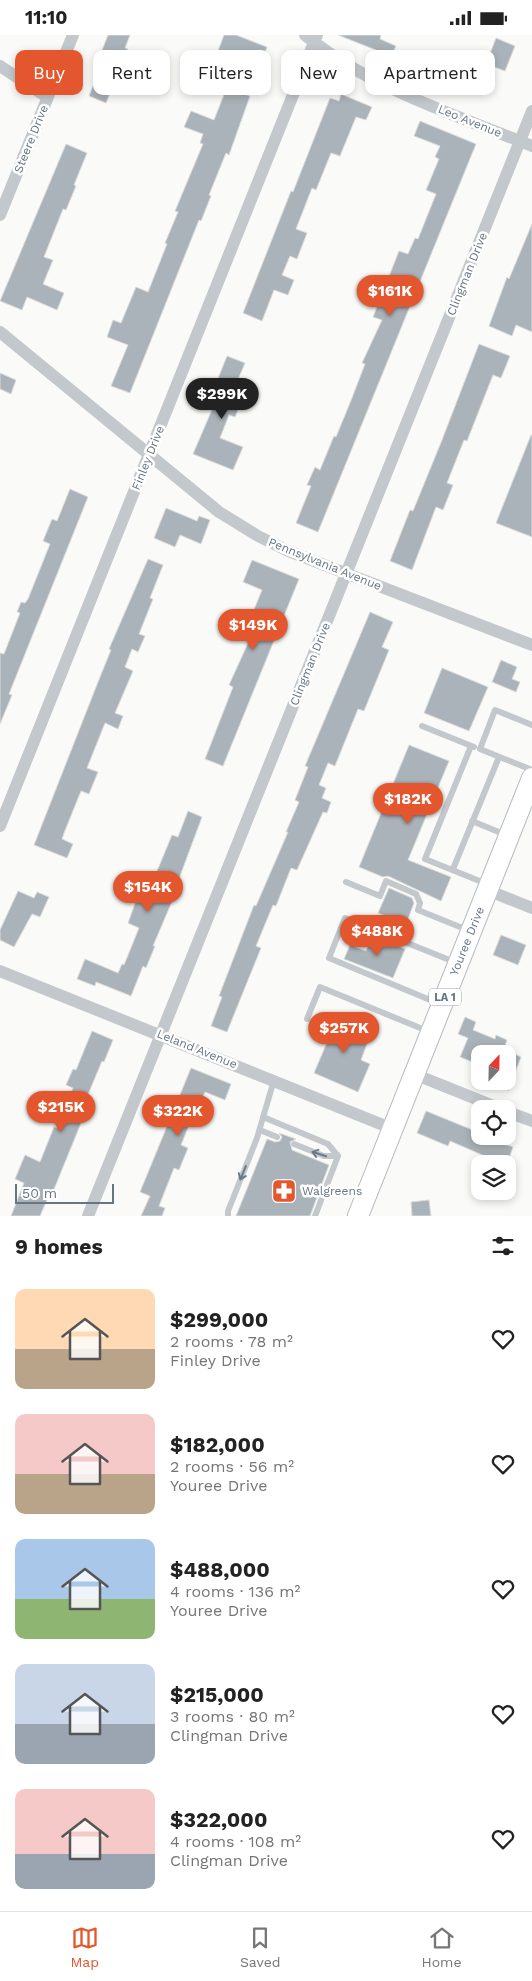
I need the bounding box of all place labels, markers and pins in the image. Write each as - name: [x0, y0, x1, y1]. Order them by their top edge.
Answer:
- pin: $161K: [355, 275, 425, 317]
- pin: $299K: [187, 377, 257, 420]
- pin: $149K: [218, 609, 288, 651]
- pin: $182K: [373, 783, 443, 825]
- pin: $154K: [113, 871, 183, 913]
- pin: $488K: [342, 915, 412, 957]
- pin: $257K: [309, 1011, 379, 1054]
- pin: $215K: [26, 1091, 96, 1133]
- pin: $322K: [143, 1095, 213, 1137]
- pharmacy icon: Walgreens: [271, 1178, 297, 1204]
- place label: Walgreens: [302, 1184, 362, 1198]

